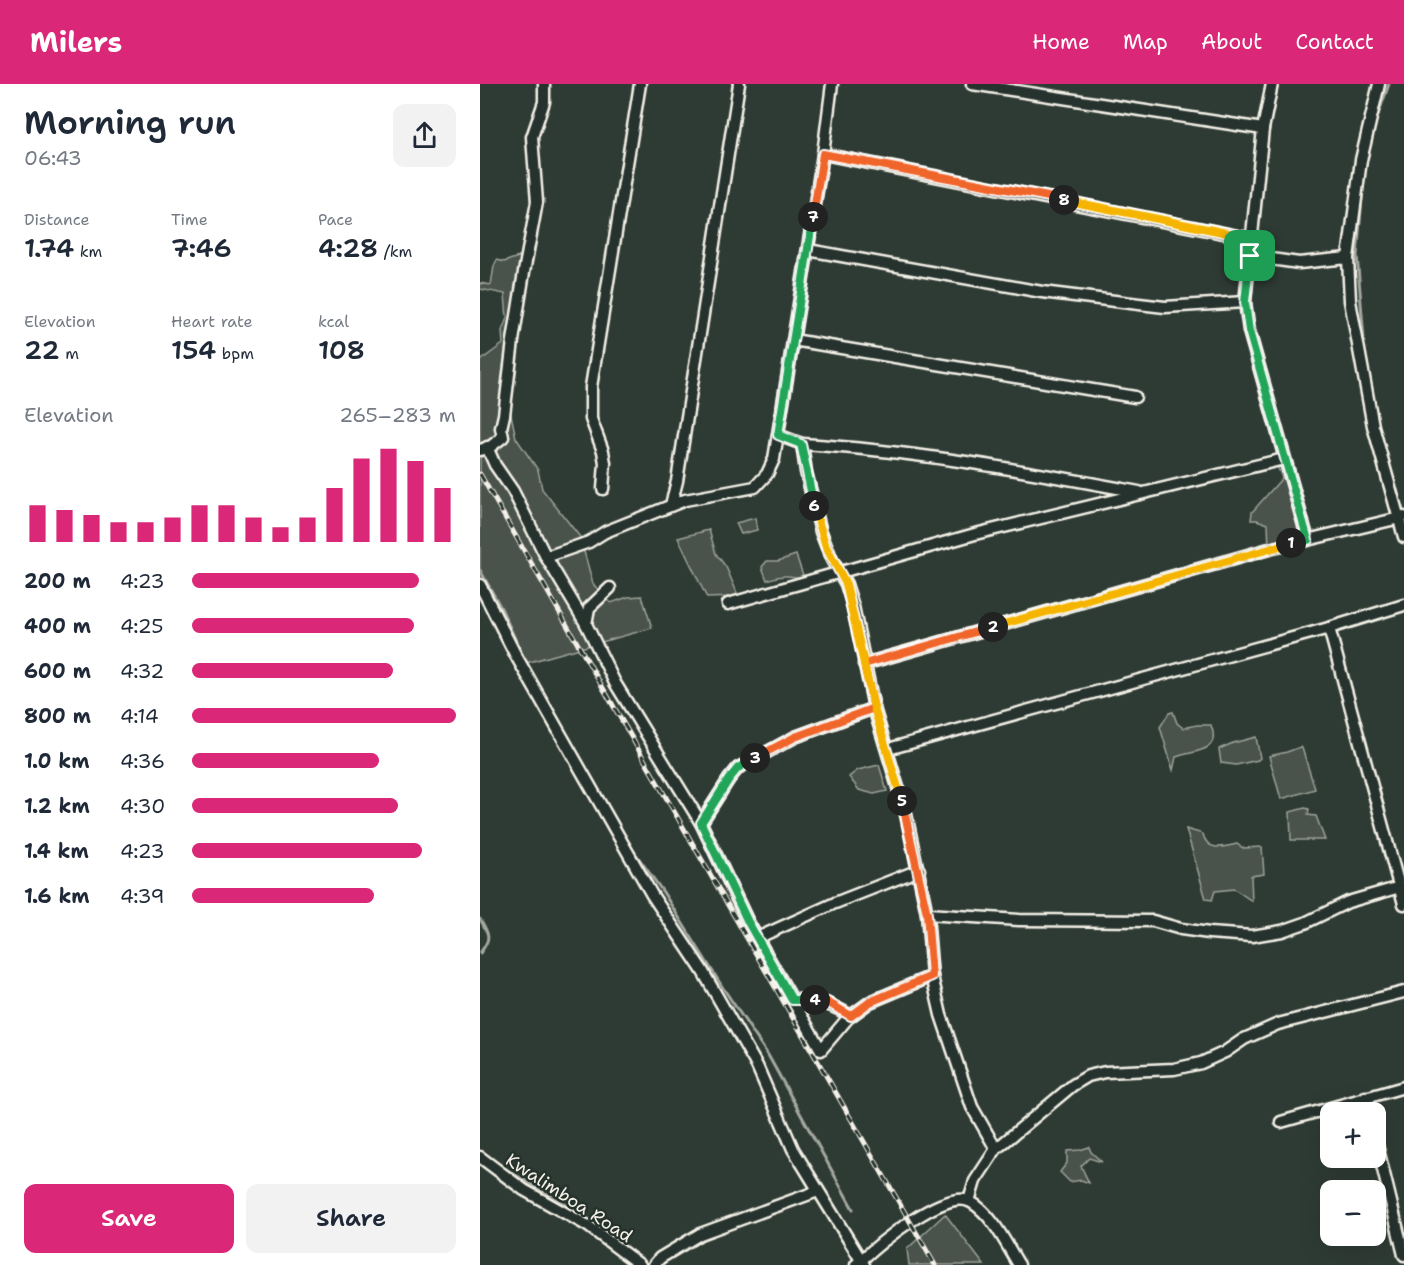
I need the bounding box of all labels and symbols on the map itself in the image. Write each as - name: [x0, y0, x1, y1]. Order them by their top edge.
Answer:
- pin: 8: [1049, 185, 1079, 215]
- pin: 7: [798, 202, 828, 232]
- pin: [1224, 230, 1275, 281]
- pin: 6: [799, 491, 829, 521]
- pin: 1: [1276, 528, 1306, 558]
- pin: 2: [978, 612, 1008, 642]
- pin: 3: [740, 743, 770, 773]
- pin: 5: [887, 786, 917, 816]
- pin: 4: [800, 985, 830, 1015]
- street label: Kwalimboa Road: [501, 1148, 637, 1248]

